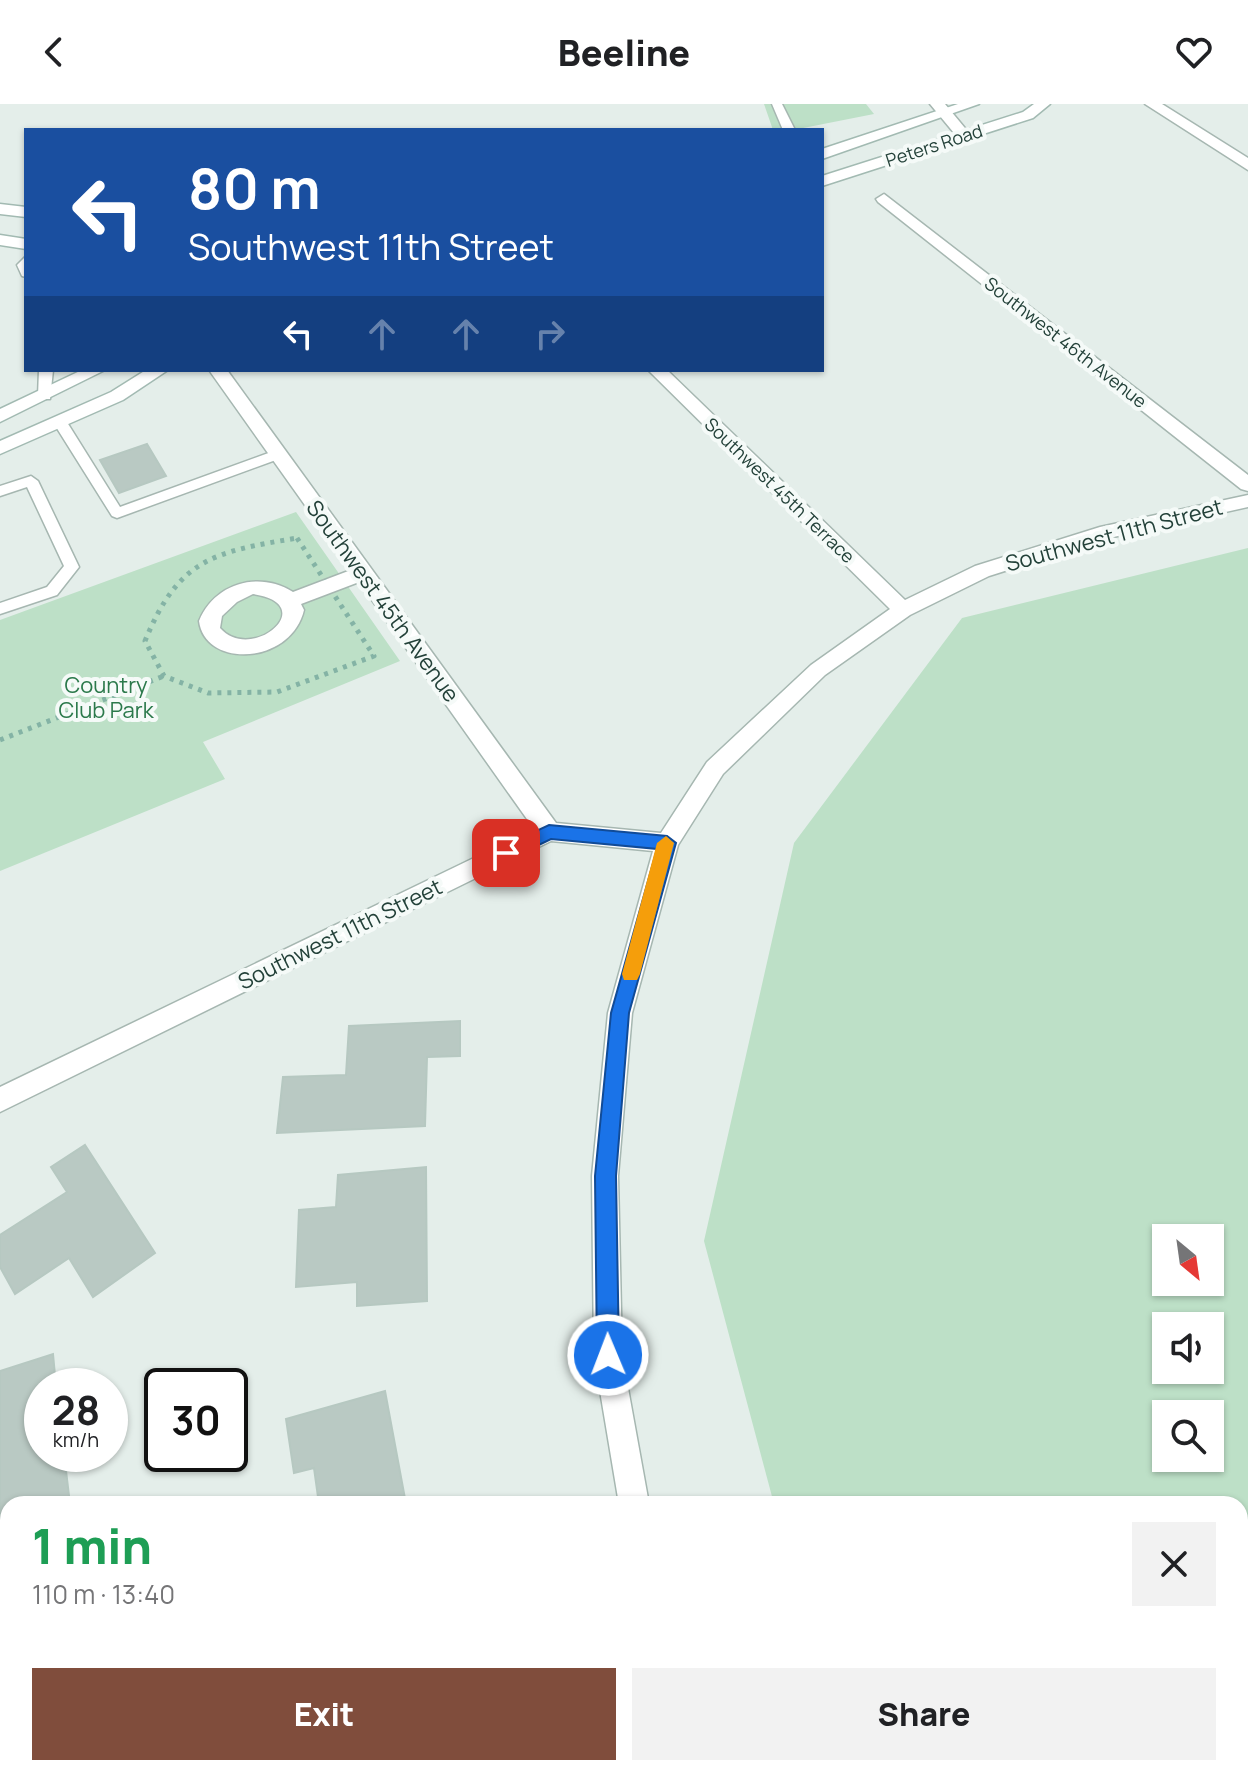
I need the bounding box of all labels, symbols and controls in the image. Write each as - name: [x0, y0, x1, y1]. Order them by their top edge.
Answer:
- text: Beeline: [558, 28, 690, 77]
- icon: back: [32, 30, 76, 74]
- icon: heart: [1172, 30, 1216, 74]
- street label: Peters Road: [882, 118, 986, 172]
- text: 80 m: [188, 149, 321, 226]
- icon: left: [56, 160, 160, 264]
- text: Southwest 11th Street: [188, 222, 554, 271]
- street label: Southwest 46th Avenue: [980, 271, 1152, 413]
- icon: left: [276, 312, 320, 356]
- icon: ahead: [360, 312, 404, 356]
- icon: ahead: [444, 312, 488, 356]
- icon: right: [528, 312, 572, 356]
- street label: Southwest 45th Terrace: [700, 412, 860, 568]
- street label: Southwest 11th Street: [1002, 492, 1226, 578]
- street label: Southwest 45th Avenue: [299, 494, 467, 708]
- park label: Country Club Park: [58, 670, 155, 725]
- pin: [472, 819, 540, 887]
- icon: arrive: [484, 831, 528, 875]
- street label: Southwest 11th Street: [233, 871, 447, 997]
- north arrow: [1152, 1224, 1224, 1296]
- map controls: [1152, 1224, 1224, 1472]
- button: sound: [1152, 1312, 1224, 1384]
- position arrow: [566, 1313, 650, 1397]
- speed limit sign: 30: [144, 1368, 248, 1472]
- text: 28: [52, 1382, 100, 1437]
- button: search: [1152, 1400, 1224, 1472]
- text: km/h: [53, 1426, 99, 1453]
- text: 1 min: [32, 1513, 152, 1578]
- button: close: [1132, 1522, 1216, 1606]
- text: 110 m · 13:40: [32, 1576, 175, 1612]
- button: Exit: [32, 1668, 616, 1760]
- button: Share: [632, 1668, 1216, 1760]

